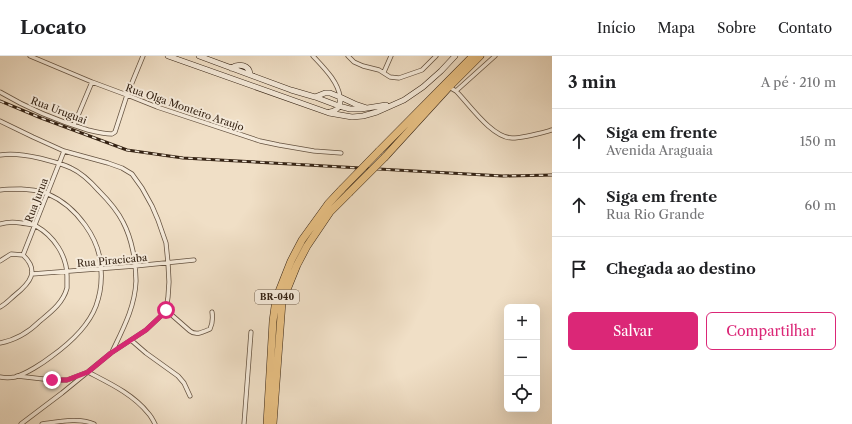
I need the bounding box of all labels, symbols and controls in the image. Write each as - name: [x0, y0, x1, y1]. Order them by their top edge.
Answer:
- text: Locato: [20, 16, 86, 39]
- text: Início: [597, 19, 636, 37]
- text: Mapa: [658, 19, 695, 37]
- text: Sobre: [717, 19, 756, 37]
- text: Contato: [778, 19, 832, 37]
- text: 3 min: [568, 72, 617, 92]
- text: A pé · 210 m: [761, 74, 836, 90]
- street label: Rua Olga Monteiro Araujo: [124, 81, 246, 134]
- street label: Rua Uruguai: [29, 94, 89, 127]
- text: Siga em frente: [606, 123, 717, 142]
- icon: ahead: [568, 130, 590, 152]
- text: 150 m: [800, 133, 836, 149]
- text: Avenida Araguaia: [606, 142, 713, 158]
- street label: Rua Jurua: [22, 175, 51, 224]
- text: Siga em frente: [606, 187, 717, 206]
- icon: ahead: [568, 194, 590, 216]
- text: 60 m: [805, 197, 836, 213]
- text: Rua Rio Grande: [606, 206, 705, 222]
- street label: Rua Piracicaba: [76, 251, 148, 270]
- icon: arrive: [568, 258, 590, 280]
- text: Chegada ao destino: [606, 259, 756, 278]
- road number: BR-040: [255, 290, 299, 304]
- route start: [157, 301, 175, 319]
- map controls: [504, 304, 540, 412]
- button: +: [504, 304, 540, 340]
- button: Salvar: [568, 312, 698, 350]
- button: Compartilhar: [706, 312, 836, 350]
- button: −: [504, 340, 540, 376]
- route end: [43, 371, 61, 389]
- button: locate: [504, 376, 540, 412]

